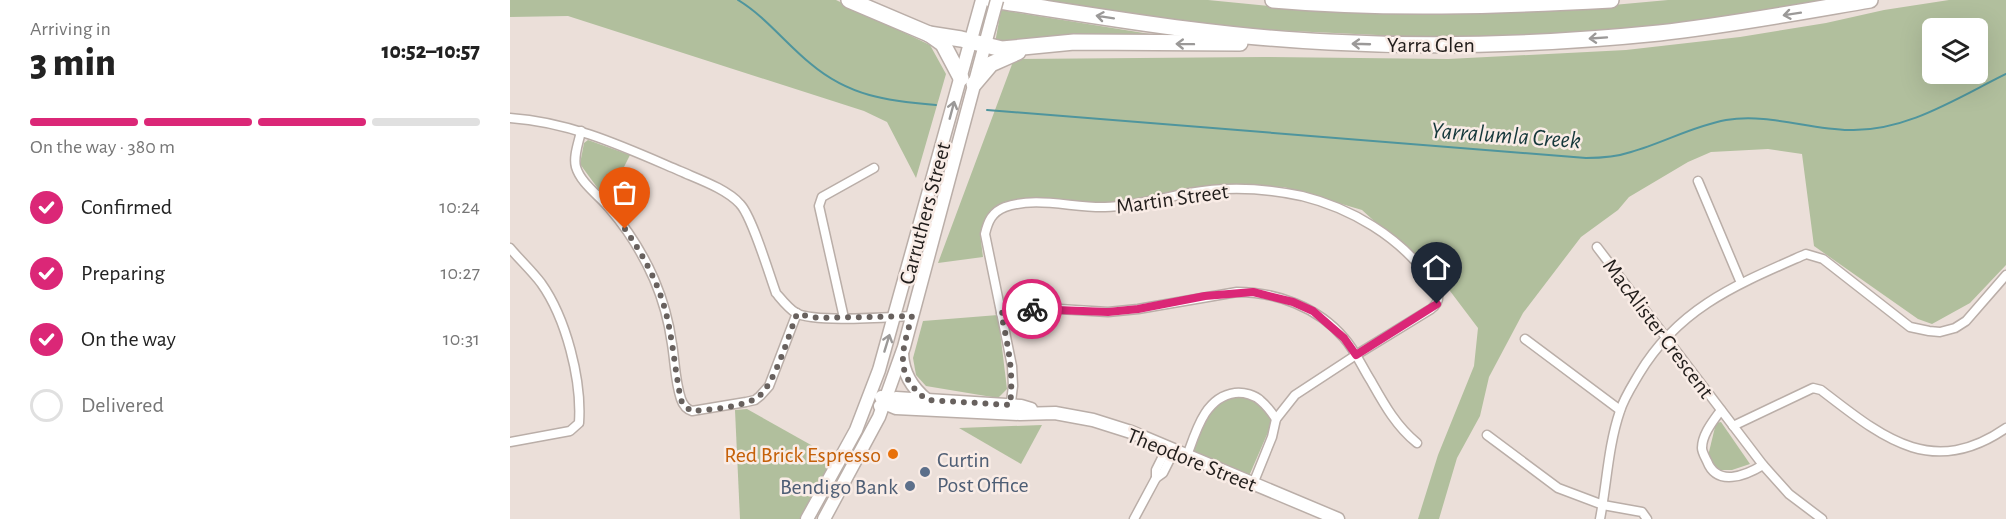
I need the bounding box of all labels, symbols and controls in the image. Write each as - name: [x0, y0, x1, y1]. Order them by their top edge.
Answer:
- one-way arrow: [1782, 8, 1802, 19]
- one-way arrow: [1095, 12, 1115, 23]
- map controls: [1922, 18, 1988, 84]
- button: layers: [1922, 18, 1988, 84]
- text: Arriving in: [30, 19, 111, 39]
- one-way arrow: [1589, 33, 1609, 44]
- street label: Yarra Glen: [1387, 34, 1475, 56]
- one-way arrow: [1175, 38, 1195, 49]
- one-way arrow: [1352, 38, 1372, 49]
- text: 10:52–10:57: [382, 40, 480, 62]
- text: 3 min: [30, 44, 116, 83]
- one-way arrow: [947, 101, 958, 120]
- water label: Yarralumla Creek: [1430, 119, 1582, 153]
- text: On the way · 380 m: [30, 137, 175, 157]
- street label: Carruthers Street: [895, 140, 954, 287]
- pin: [599, 167, 650, 229]
- icon: bag: [608, 176, 641, 209]
- street label: Martin Street: [1115, 180, 1230, 218]
- icon: check: [30, 191, 63, 224]
- text: Confirmed: [81, 196, 172, 218]
- text: 10:24: [439, 197, 480, 217]
- pin: [1411, 242, 1462, 304]
- icon: home: [1420, 251, 1453, 284]
- street label: MacAlister Crescent: [1599, 255, 1718, 402]
- icon: check: [30, 257, 63, 290]
- text: Preparing: [81, 262, 165, 284]
- text: 10:27: [441, 263, 480, 283]
- courier: [1002, 279, 1062, 339]
- icon: bike: [1016, 293, 1049, 326]
- icon: check: [30, 323, 63, 356]
- text: On the way: [81, 328, 176, 350]
- text: 10:31: [443, 329, 480, 349]
- one-way arrow: [882, 334, 893, 353]
- text: Delivered: [81, 394, 164, 416]
- street label: Theodore Street: [1124, 424, 1260, 496]
- place label: Red Brick Espresso: [724, 444, 881, 466]
- marker: Red Brick Espresso: [886, 447, 900, 461]
- place label: Curtin Post Office: [937, 449, 1029, 496]
- marker: Curtin Post Office: [918, 465, 932, 479]
- place label: Bendigo Bank: [780, 476, 898, 498]
- marker: Bendigo Bank: [903, 479, 917, 493]

